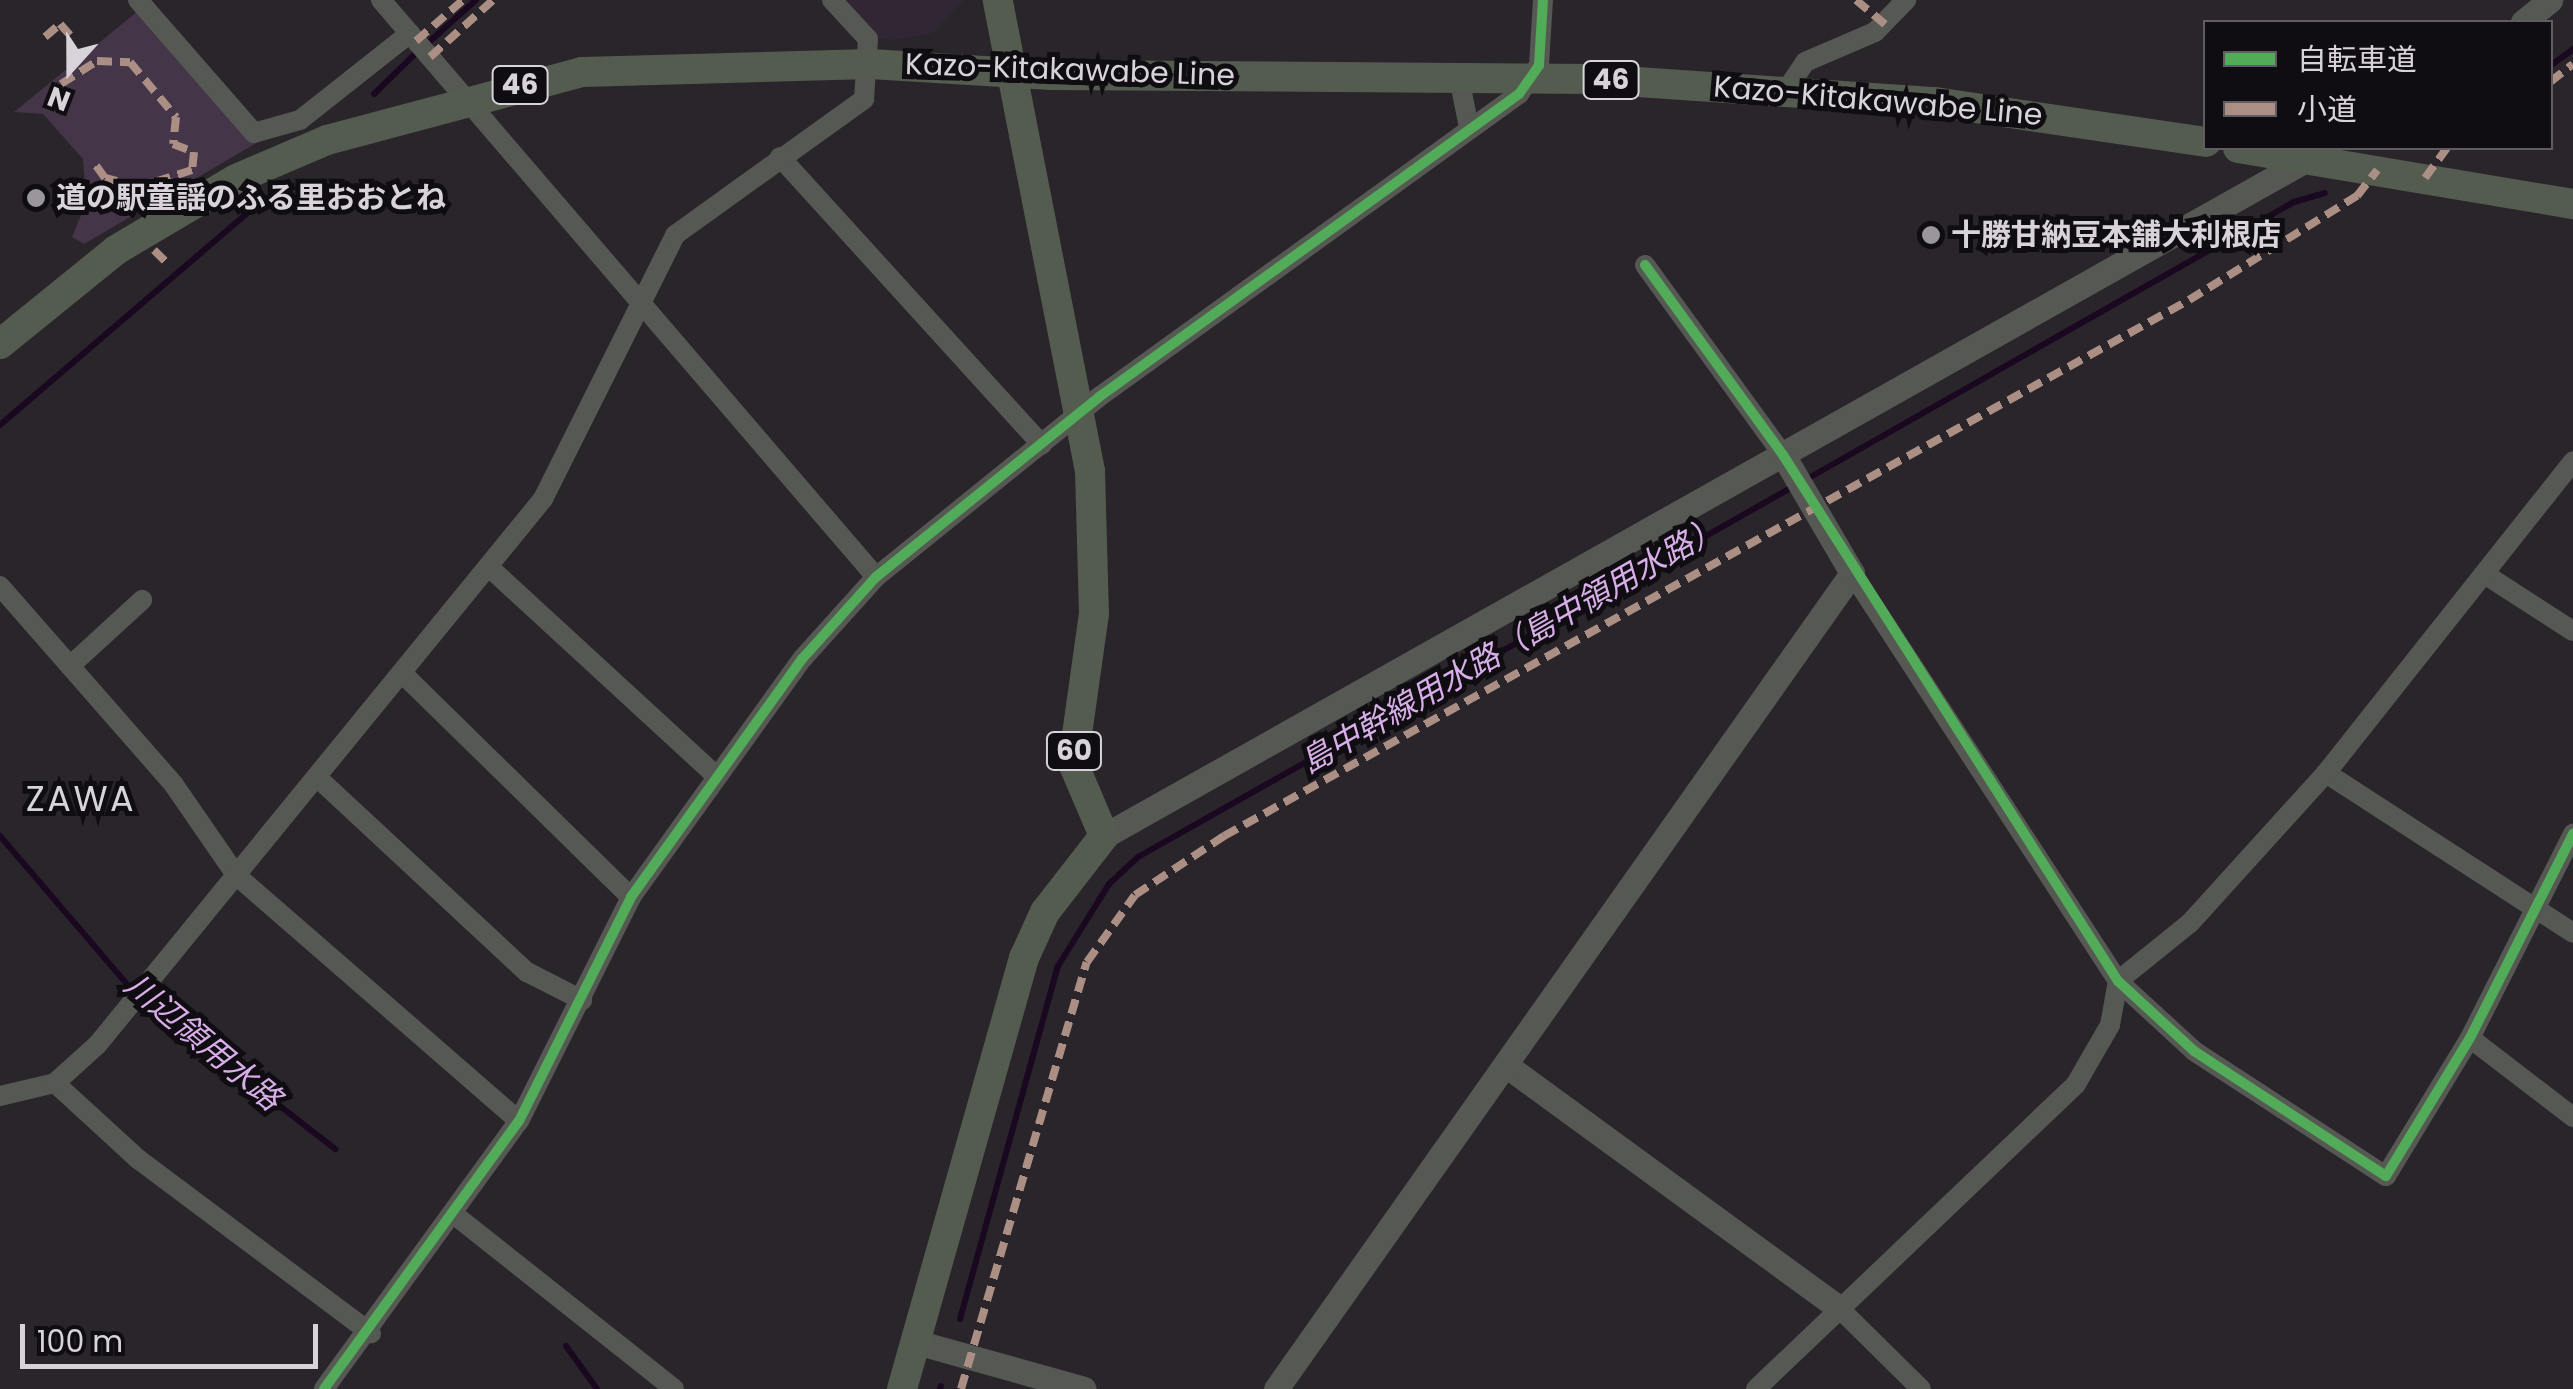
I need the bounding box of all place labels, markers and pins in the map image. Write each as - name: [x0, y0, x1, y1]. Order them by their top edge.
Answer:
- place label: 道の駅童謡のふる里おおとね: [56, 180, 446, 216]
- marker: 道の駅童謡のふる里おおとね: [25, 187, 47, 209]
- place label: 十勝甘納豆本舗大利根店: [1951, 217, 2281, 253]
- marker: 十勝甘納豆本舗大利根店: [1920, 224, 1942, 246]

